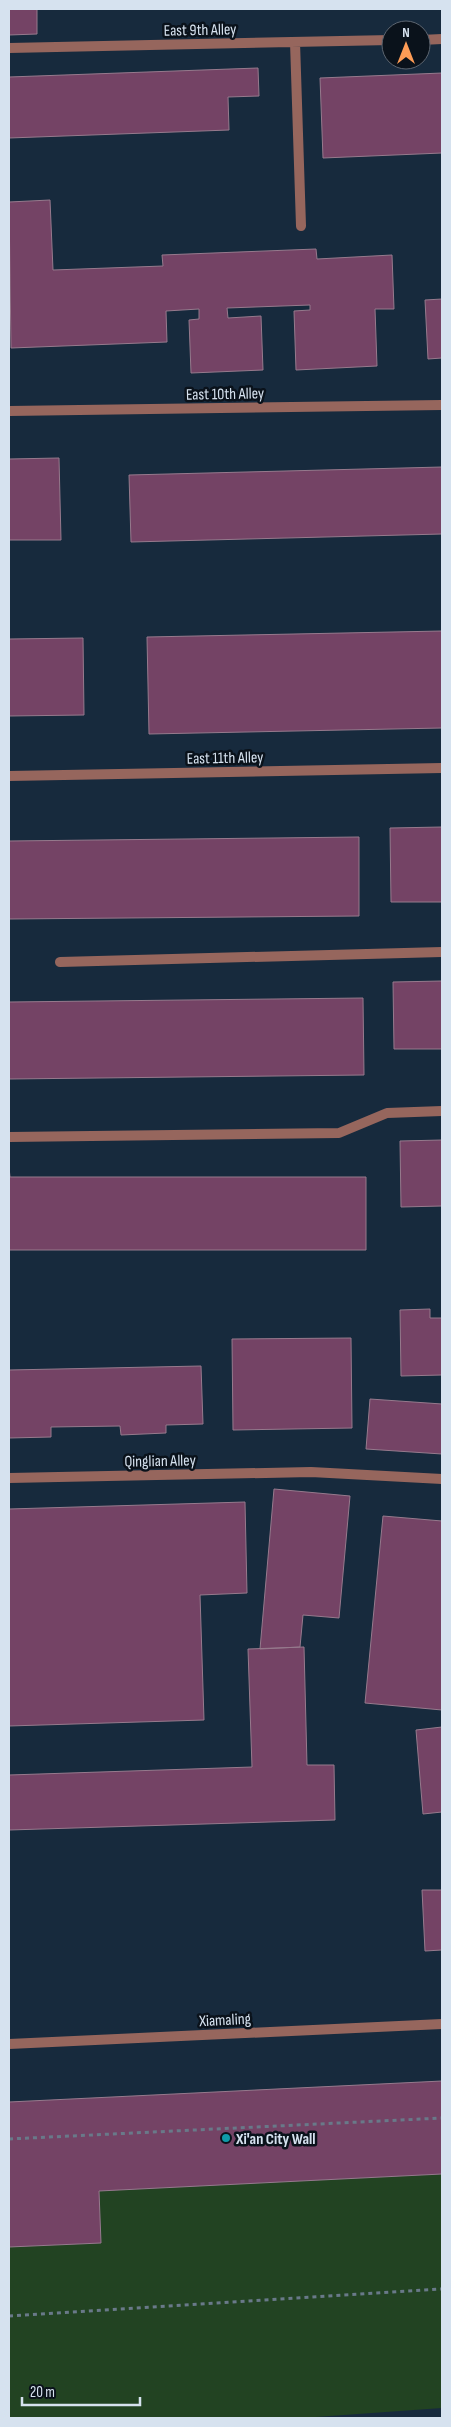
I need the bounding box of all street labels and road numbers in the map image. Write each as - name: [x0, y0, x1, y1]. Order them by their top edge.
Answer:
- street label: East 9th Alley: [164, 20, 237, 41]
- street label: East 10th Alley: [186, 384, 264, 405]
- street label: East 11th Alley: [187, 748, 263, 769]
- street label: Qinglian Alley: [124, 1451, 196, 1472]
- street label: Xiamaling: [198, 2010, 251, 2031]

